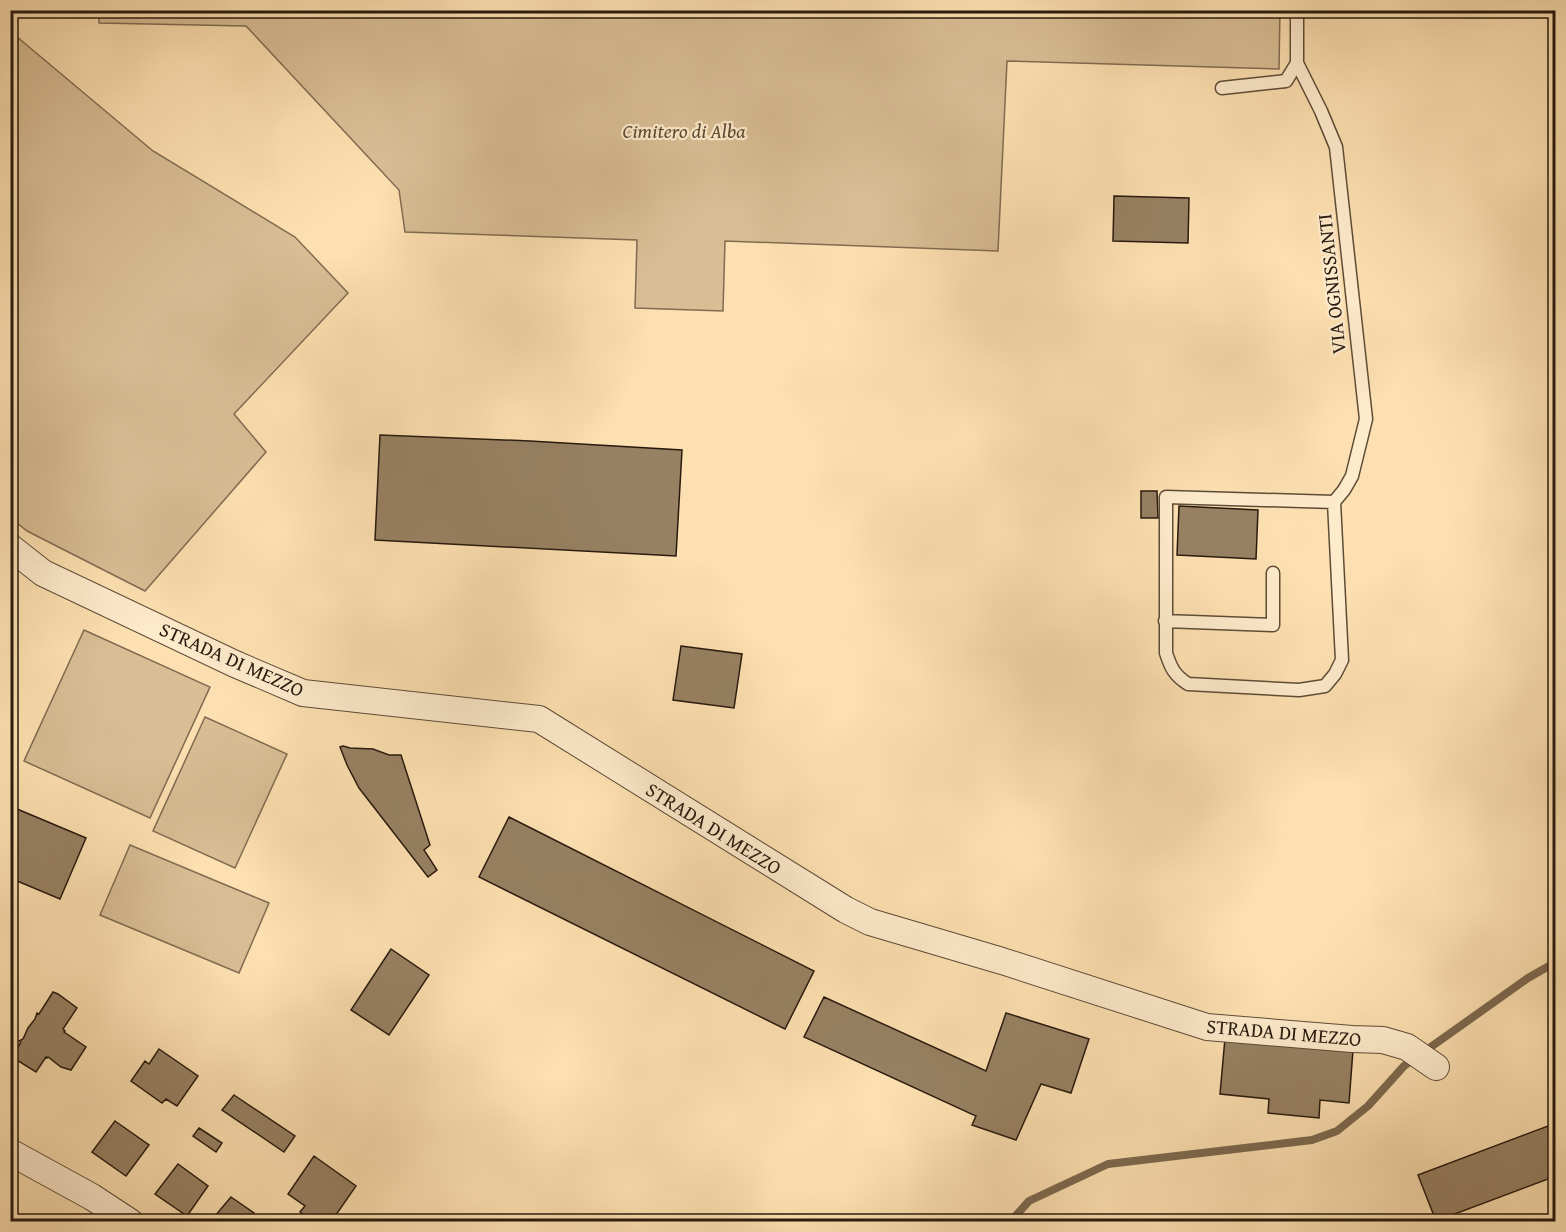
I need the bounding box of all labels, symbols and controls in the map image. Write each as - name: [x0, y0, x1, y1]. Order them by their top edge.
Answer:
- park label: Cimitero di Alba: [623, 116, 746, 145]
- street label: VIA OGNISSANTI: [1309, 212, 1353, 356]
- street label: STRADA DI MEZZO: [155, 614, 309, 704]
- street label: STRADA DI MEZZO: [640, 775, 788, 881]
- street label: STRADA DI MEZZO: [1205, 1011, 1363, 1053]

